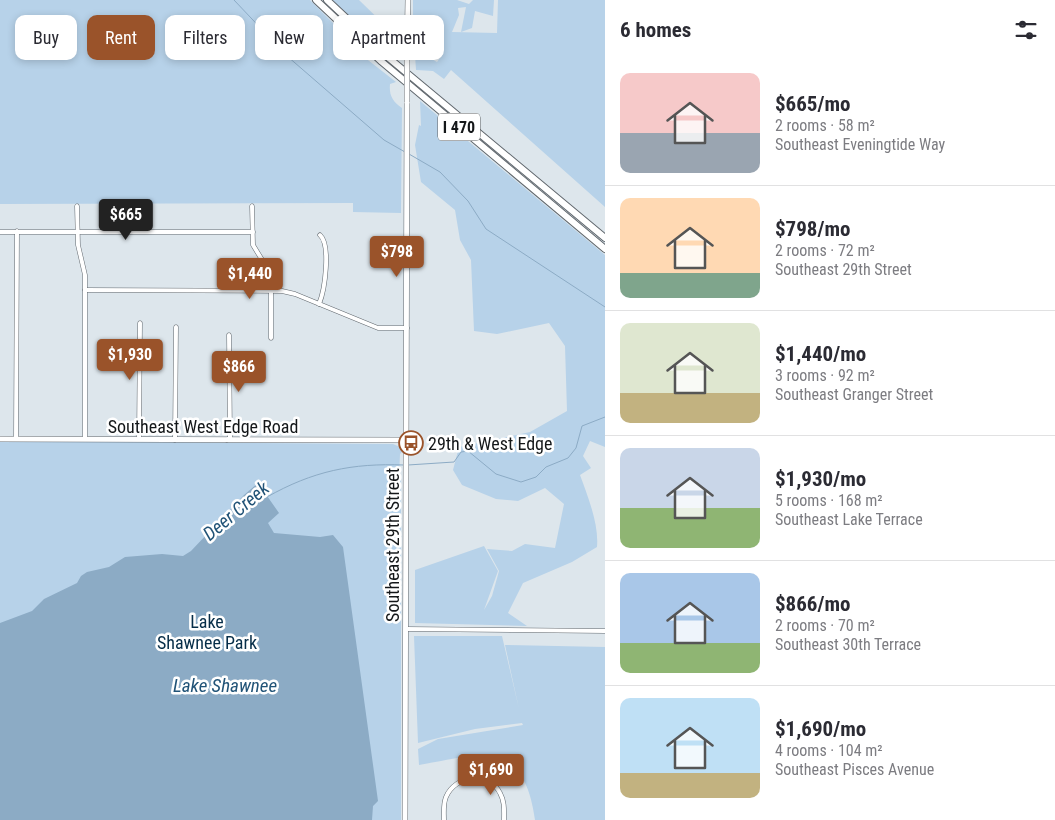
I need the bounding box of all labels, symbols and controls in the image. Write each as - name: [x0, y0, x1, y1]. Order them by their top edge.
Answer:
- chip: Buy: [15, 15, 77, 60]
- chip: Rent: [87, 15, 155, 60]
- chip: Filters: [165, 15, 245, 60]
- chip: New: [255, 15, 323, 60]
- chip: Apartment: [333, 15, 444, 60]
- icon: filters: [1012, 16, 1040, 44]
- text: 6 homes: [620, 18, 691, 42]
- text: $665/mo: [775, 92, 850, 116]
- icon: home: [660, 93, 720, 153]
- road number: I 470: [438, 114, 480, 140]
- text: 2 rooms · 58 m²: [775, 116, 875, 135]
- text: Southeast Eveningtide Way: [775, 135, 945, 154]
- pin: $665: [96, 198, 156, 241]
- text: $665: [110, 205, 142, 224]
- text: $798/mo: [775, 217, 850, 241]
- icon: home: [660, 218, 720, 278]
- pin: $798: [367, 236, 427, 278]
- text: 2 rooms · 72 m²: [775, 241, 875, 260]
- text: $798: [381, 242, 413, 261]
- pin: $1,440: [209, 258, 291, 300]
- text: Southeast 29th Street: [775, 260, 912, 279]
- text: $1,440: [228, 264, 272, 283]
- pin: $1,930: [89, 338, 171, 381]
- text: $1,440/mo: [775, 342, 866, 366]
- icon: home: [660, 343, 720, 403]
- text: $1,930: [108, 345, 152, 364]
- pin: $866: [209, 350, 269, 393]
- text: $866: [223, 357, 255, 376]
- text: 3 rooms · 92 m²: [775, 366, 875, 385]
- text: Southeast Granger Street: [775, 385, 933, 404]
- street label: Southeast West Edge Road: [108, 416, 298, 437]
- bus stop icon: 29th & West Edge: [398, 430, 424, 456]
- place label: 29th & West Edge: [428, 433, 552, 454]
- text: $1,930/mo: [775, 467, 866, 491]
- street label: Southeast 29th Street: [382, 468, 403, 622]
- icon: home: [660, 468, 720, 528]
- water label: Deer Creek: [198, 476, 274, 545]
- text: 5 rooms · 168 m²: [775, 491, 883, 510]
- text: Southeast Lake Terrace: [775, 510, 923, 529]
- text: $866/mo: [775, 592, 850, 616]
- icon: home: [660, 593, 720, 653]
- park label: Lake Shawnee Park: [157, 611, 257, 653]
- text: 2 rooms · 70 m²: [775, 616, 875, 635]
- text: Southeast 30th Terrace: [775, 635, 921, 654]
- water label: Lake Shawnee: [173, 674, 277, 697]
- text: $1,690/mo: [775, 717, 866, 741]
- icon: home: [660, 718, 720, 778]
- text: 4 rooms · 104 m²: [775, 741, 883, 760]
- pin: $1,690: [450, 754, 532, 796]
- text: $1,690: [469, 760, 513, 779]
- text: Southeast Pisces Avenue: [775, 760, 934, 779]

